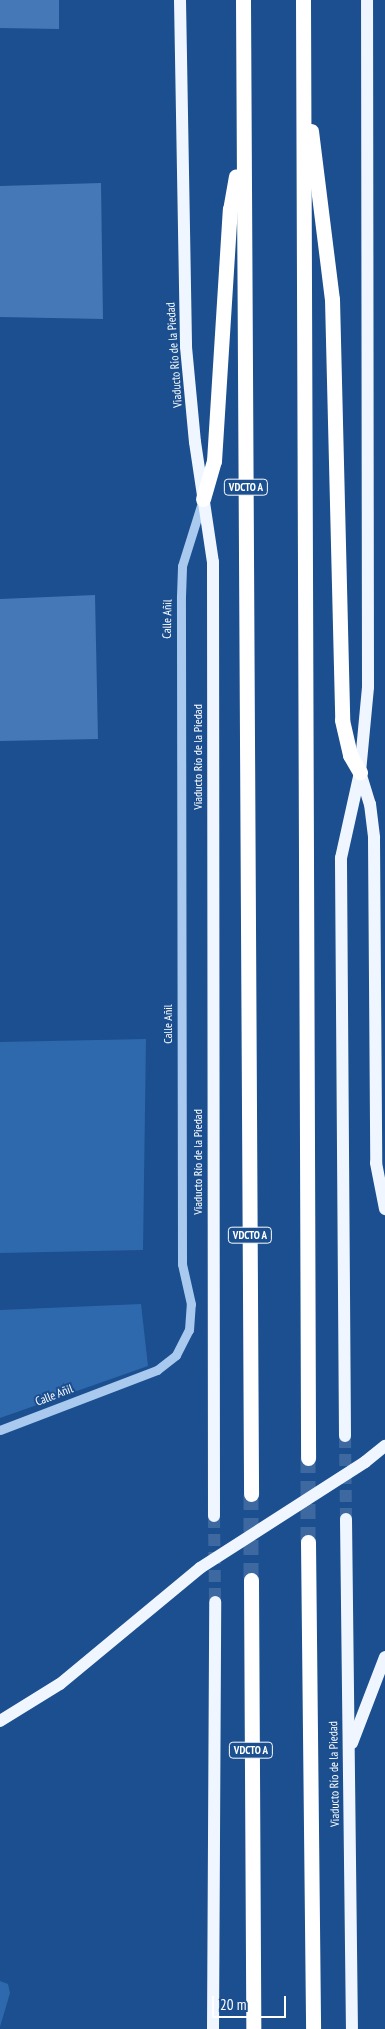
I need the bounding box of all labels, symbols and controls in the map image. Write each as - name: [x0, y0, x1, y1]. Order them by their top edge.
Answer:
- street label: Viaducto Río de la Piedad: [163, 302, 185, 408]
- road number: VDCTO A: [224, 478, 268, 496]
- street label: Calle Añil: [159, 599, 175, 639]
- street label: Viaducto Río de la Piedad: [191, 704, 205, 810]
- street label: Calle Añil: [161, 1004, 175, 1044]
- street label: Viaducto Río de la Piedad: [191, 1109, 205, 1215]
- road number: VDCTO A: [228, 1226, 272, 1244]
- street label: Calle Añil: [33, 1381, 75, 1409]
- street label: Viaducto Río de la Piedad: [326, 1721, 342, 1827]
- road number: VDCTO A: [228, 1742, 274, 1758]
- scale bar: [215, 1986, 289, 2018]
- text: 20 m: [220, 1995, 246, 2014]

